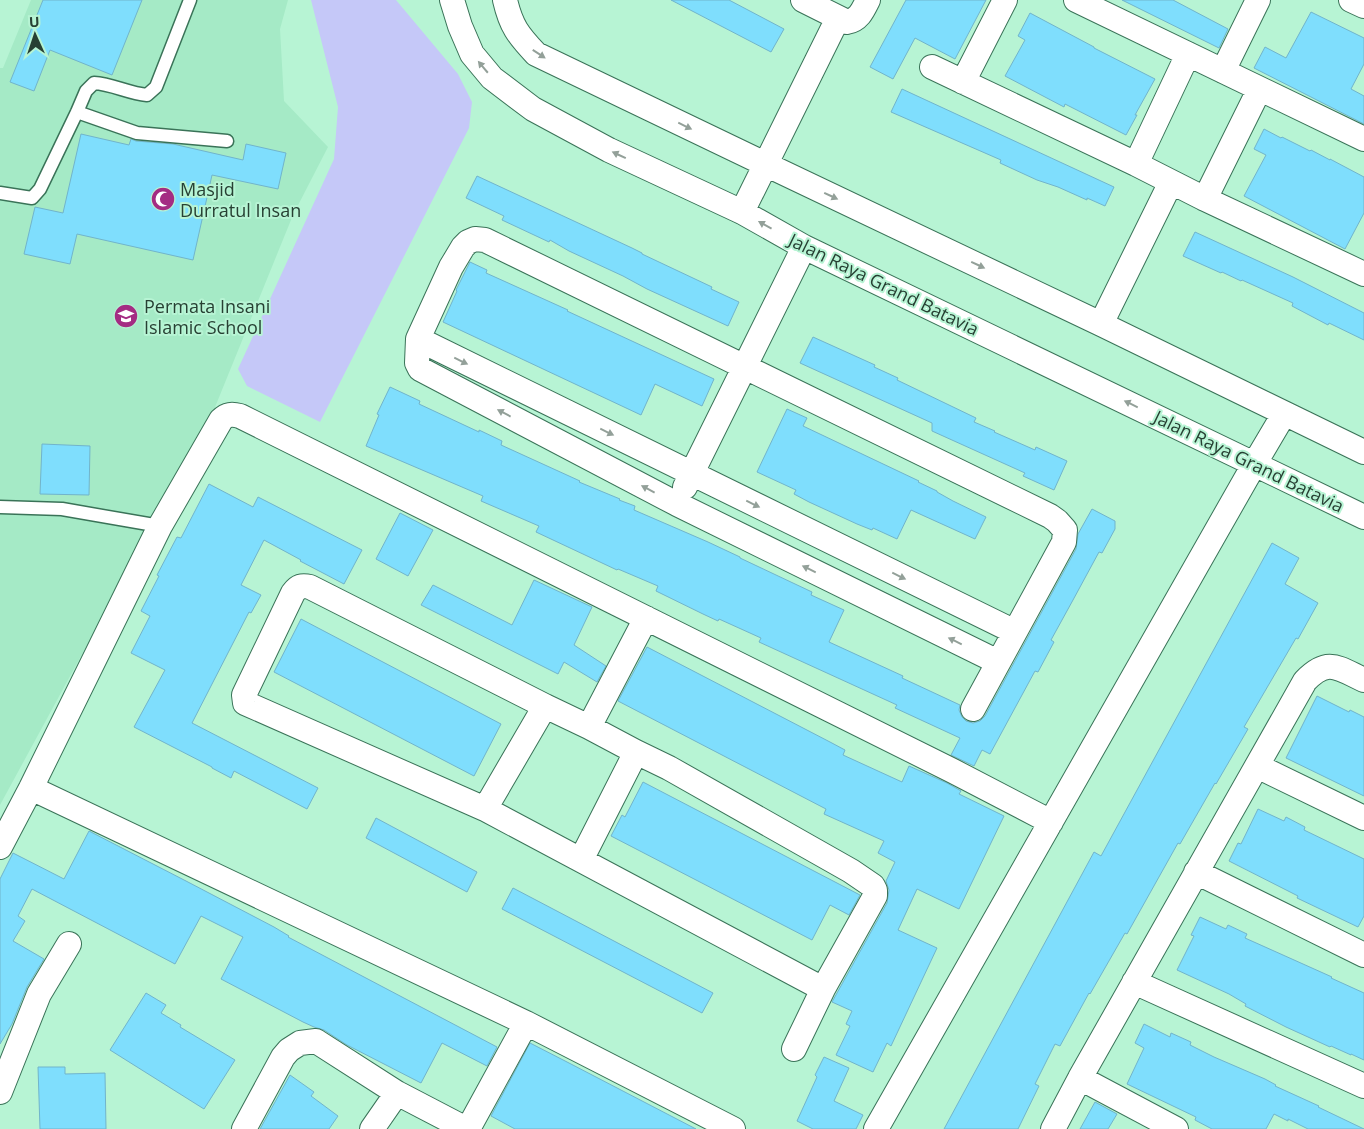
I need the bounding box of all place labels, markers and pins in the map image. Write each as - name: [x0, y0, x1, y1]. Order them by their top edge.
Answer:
- place label: Masjid Durratul Insan: [180, 177, 301, 222]
- mosque icon: Masjid Durratul Insan: [150, 186, 176, 212]
- place label: Permata Insani Islamic School: [144, 294, 270, 339]
- school or university icon: Permata Insani Islamic School: [113, 303, 139, 329]

